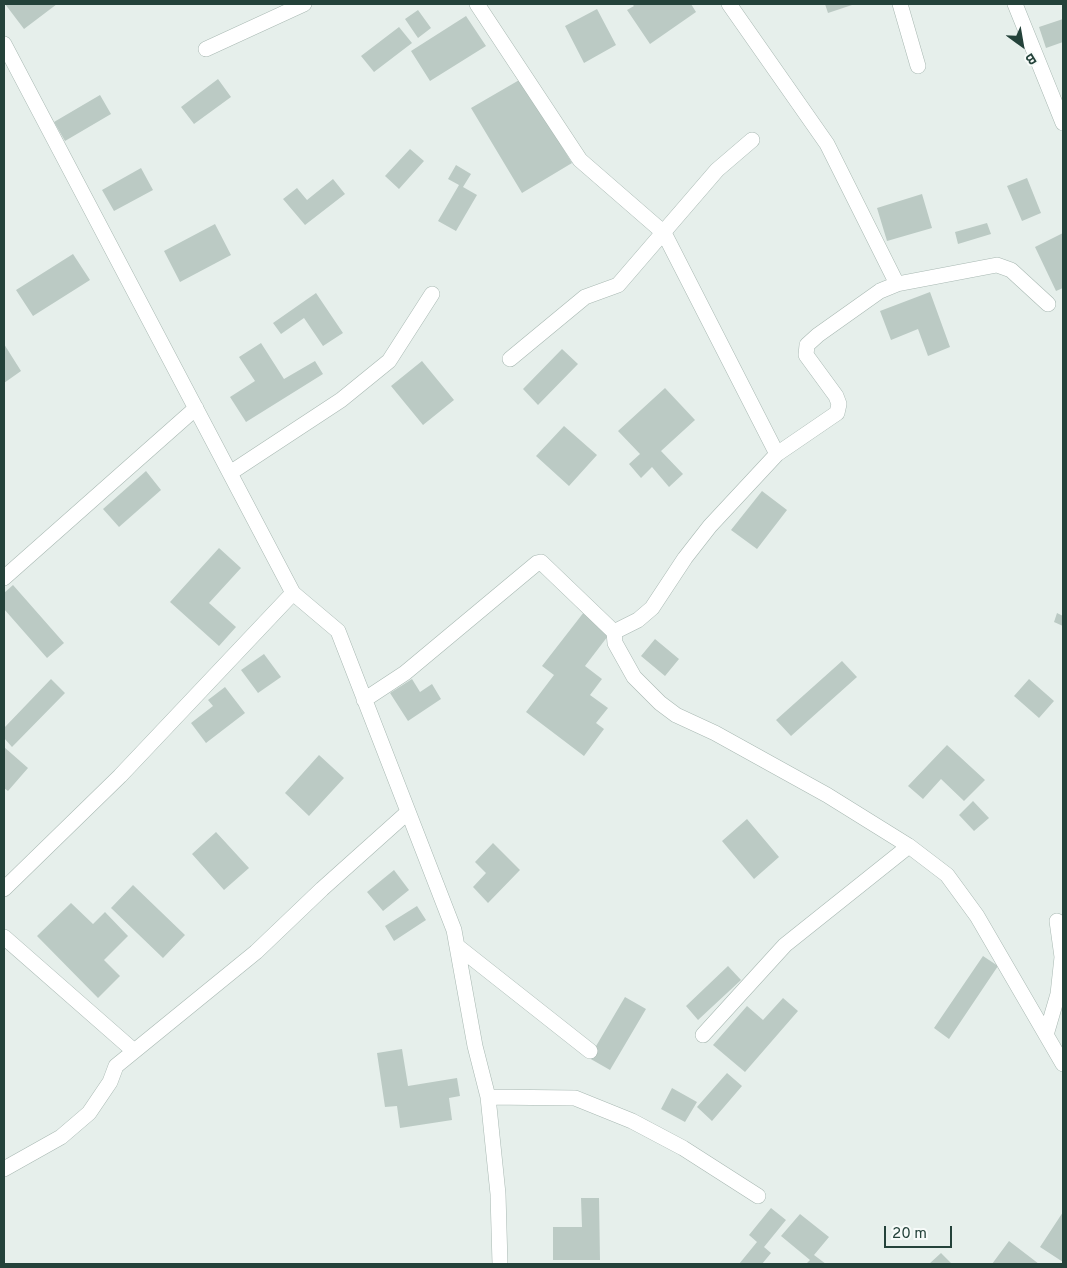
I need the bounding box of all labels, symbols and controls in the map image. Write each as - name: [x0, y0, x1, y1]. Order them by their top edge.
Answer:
- north arrow: [997, 20, 1047, 70]
- text: B: [1022, 48, 1039, 68]
- scale bar: [887, 1216, 954, 1248]
- text: 20 m: [892, 1225, 927, 1244]

